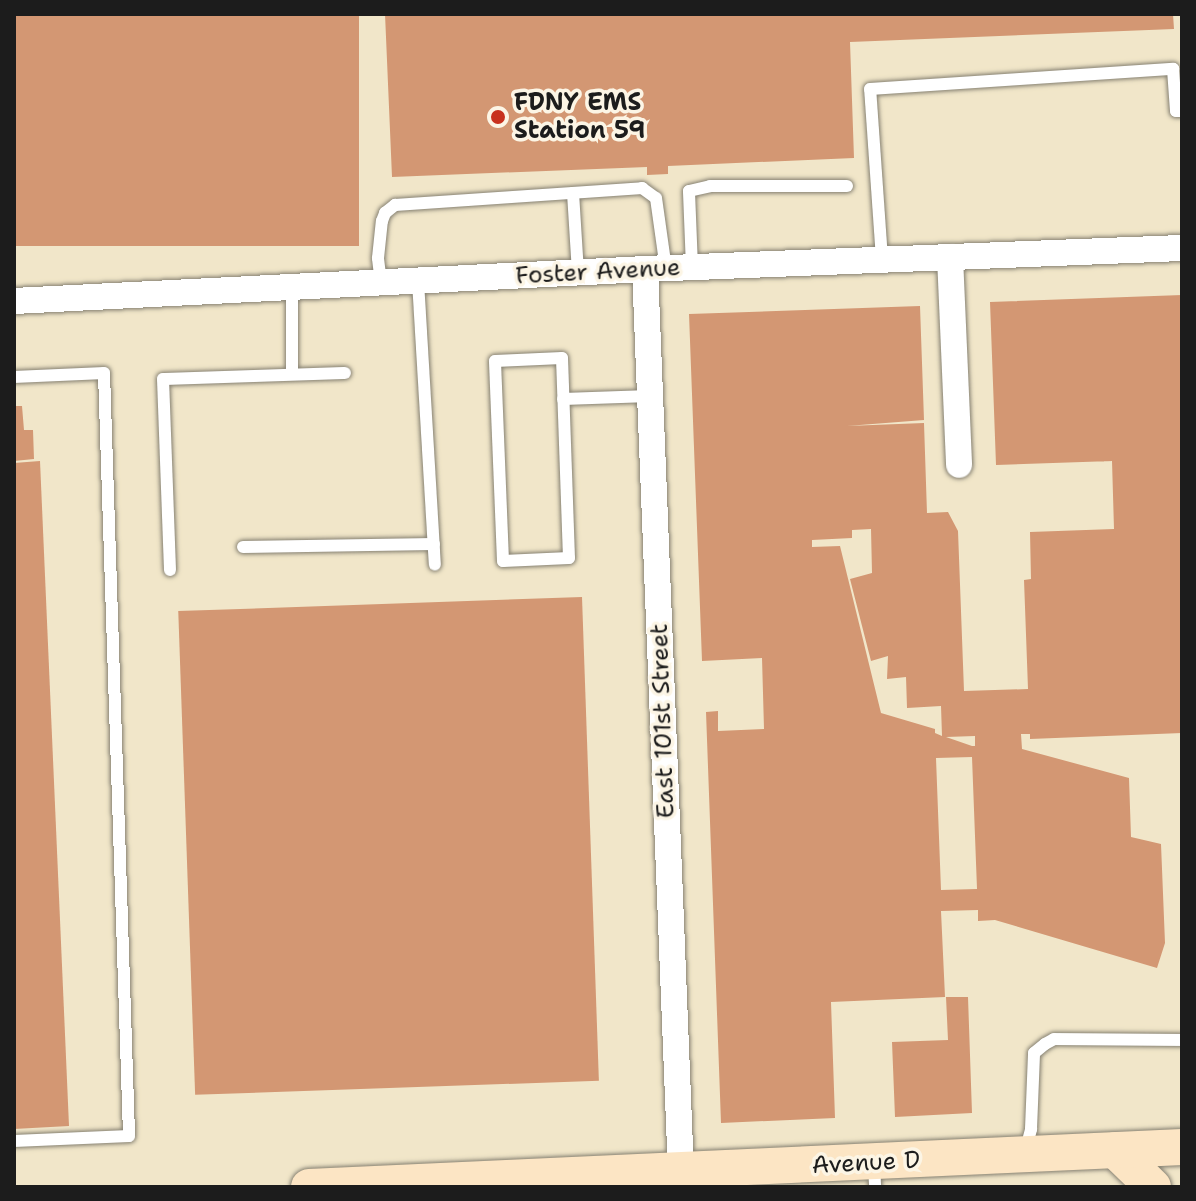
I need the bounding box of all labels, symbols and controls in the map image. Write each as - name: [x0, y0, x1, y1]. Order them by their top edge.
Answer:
- place label: FDNY EMS Station 59: [514, 89, 645, 145]
- marker: FDNY EMS Station 59: [489, 108, 507, 126]
- street label: Foster Avenue: [515, 253, 681, 291]
- street label: East 101st Street: [645, 623, 681, 819]
- street label: Avenue D: [811, 1146, 921, 1180]

